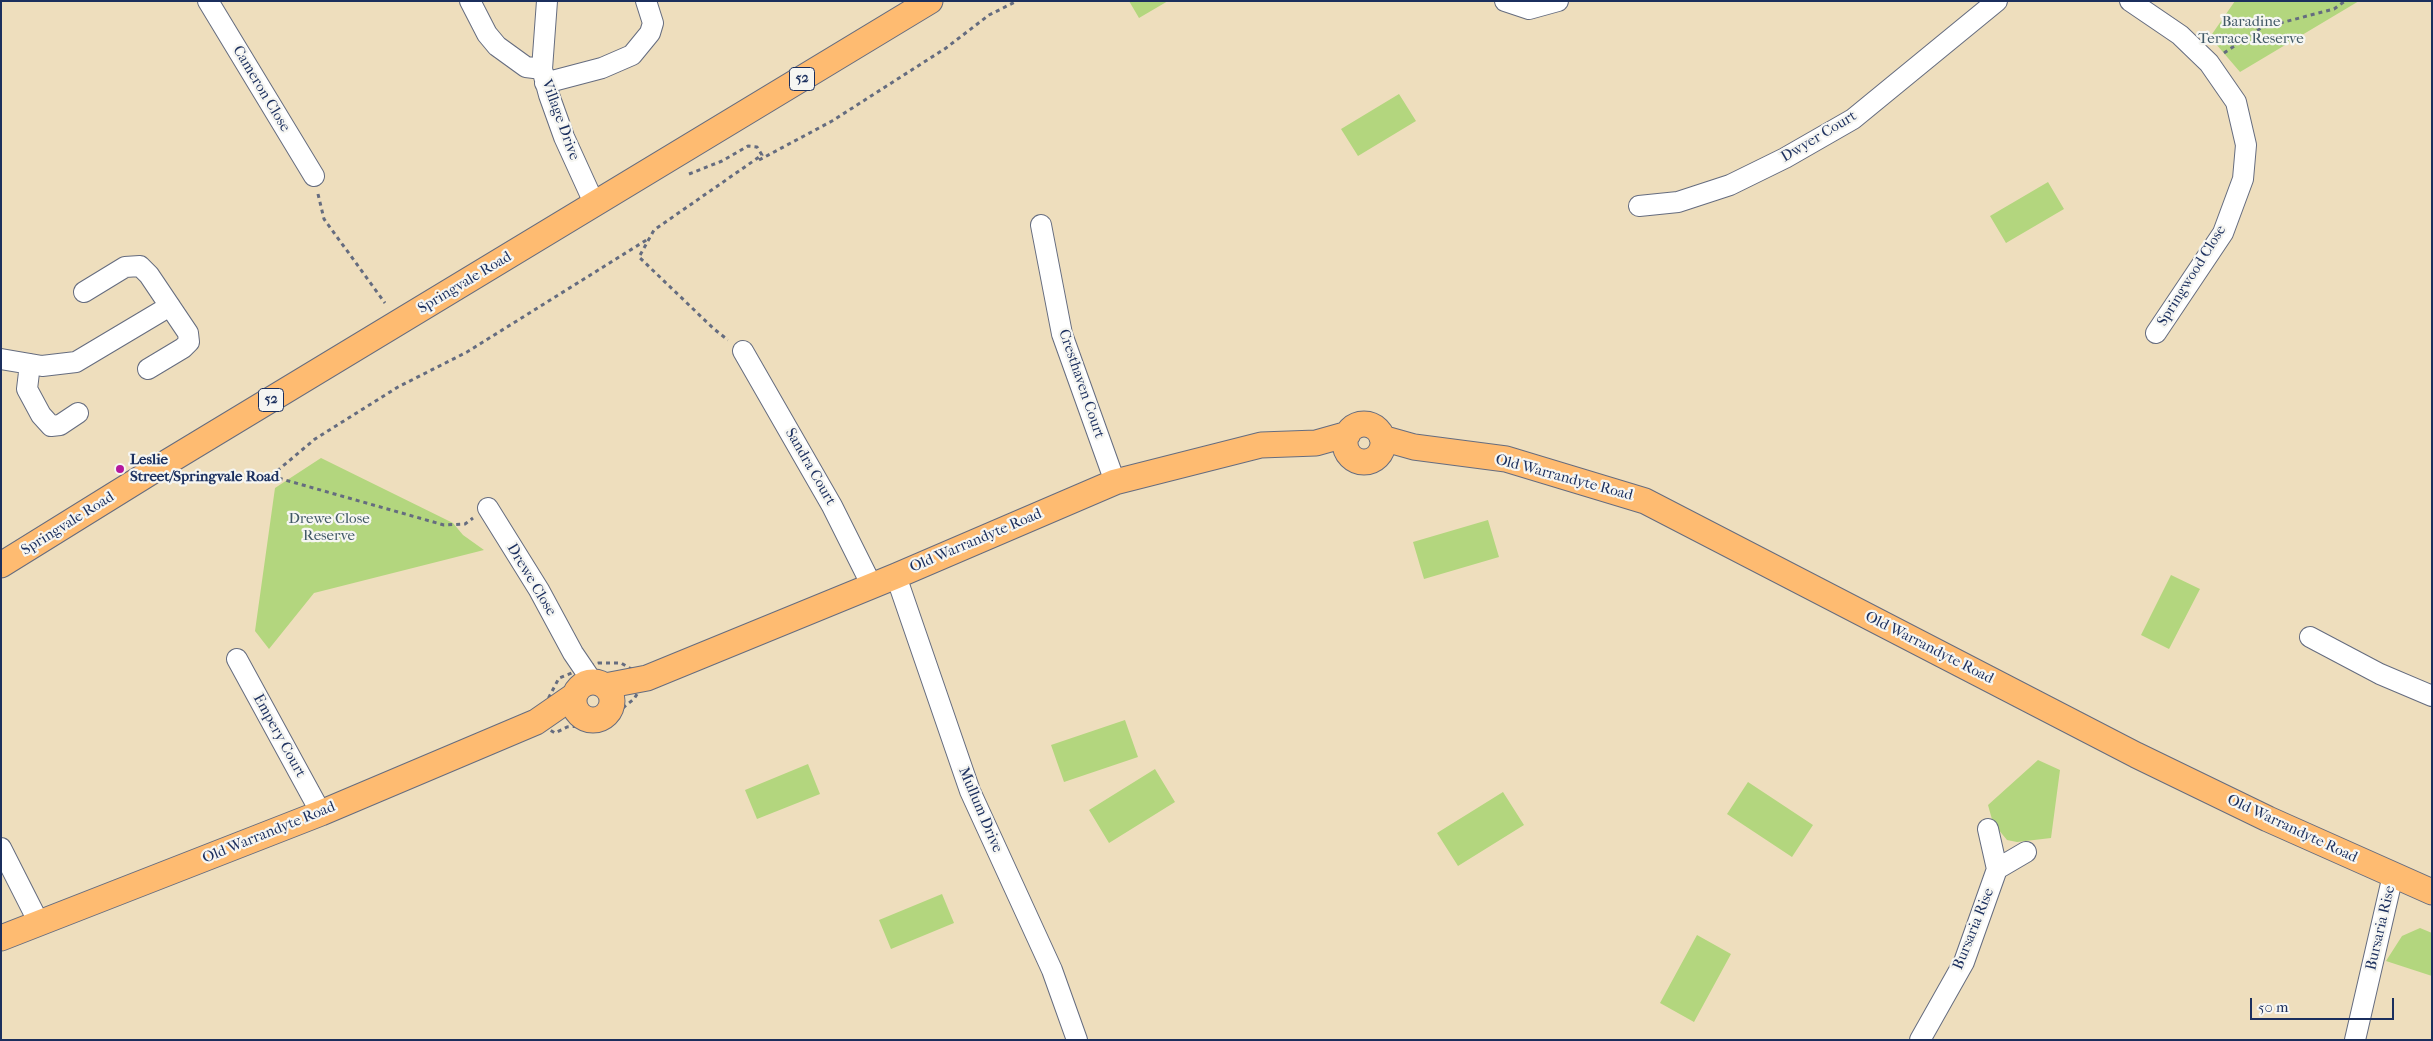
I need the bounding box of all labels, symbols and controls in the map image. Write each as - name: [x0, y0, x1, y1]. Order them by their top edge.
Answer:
- park label: Baradine Terrace Reserve: [2198, 13, 2304, 48]
- street label: Cameron Close: [228, 43, 294, 135]
- road number: 52: [790, 68, 814, 90]
- street label: Village Drive: [537, 77, 583, 163]
- street label: Dwyer Court: [1778, 107, 1860, 167]
- street label: Springwood Close: [2154, 222, 2230, 330]
- street label: Springvale Road: [415, 248, 515, 318]
- street label: Cresthaven Court: [1054, 327, 1108, 441]
- road number: 52: [258, 388, 284, 412]
- street label: Sandra Court: [781, 425, 839, 509]
- place label: Leslie Street/Springvale Road: [130, 451, 279, 486]
- street label: Old Warrandyte Road: [1493, 451, 1635, 505]
- marker: Leslie Street/Springvale Road: [114, 463, 126, 475]
- street label: Springvale Road: [18, 488, 118, 560]
- street label: Old Warrandyte Road: [907, 505, 1045, 577]
- park label: Drewe Close Reserve: [288, 510, 370, 545]
- street label: Drewe Close: [502, 541, 560, 619]
- street label: Old Warrandyte Road: [1862, 608, 1996, 688]
- street label: Empery Court: [249, 691, 309, 781]
- street label: Mullum Drive: [954, 765, 1006, 855]
- street label: Old Warrandyte Road: [2224, 791, 2360, 867]
- street label: Old Warrandyte Road: [200, 798, 338, 868]
- street label: Bursaria Rise: [2363, 884, 2399, 972]
- street label: Bursaria Rise: [1949, 886, 1999, 972]
- scale bar: [2253, 988, 2397, 1020]
- text: 50 m: [2258, 998, 2288, 1016]

